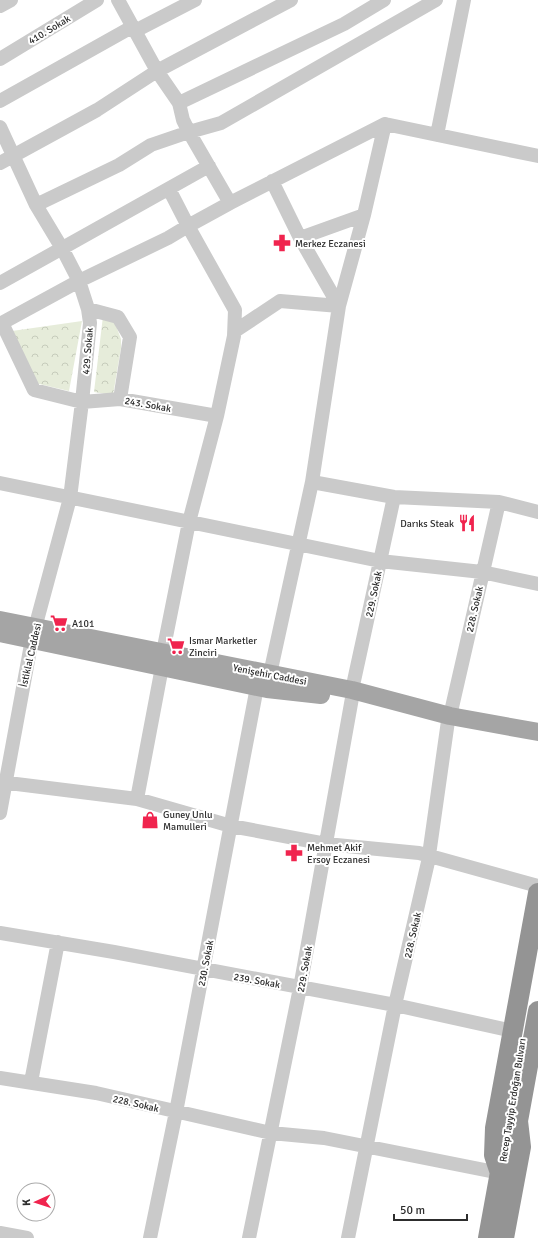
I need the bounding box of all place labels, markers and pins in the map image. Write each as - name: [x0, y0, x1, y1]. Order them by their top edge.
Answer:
- pharmacy icon: Merkez Eczanesi: [272, 233, 292, 253]
- place label: Merkez Eczanesi: [295, 238, 366, 250]
- restaurant icon: Darıks Steak: [457, 513, 477, 533]
- place label: Darıks Steak: [400, 518, 454, 530]
- supermarket icon: A101: [49, 613, 69, 633]
- place label: A101: [72, 618, 94, 630]
- place label: Ismar Marketler Zinciri: [189, 635, 257, 659]
- supermarket icon: Ismar Marketler Zinciri: [166, 636, 186, 656]
- place label: Guney Unlu Mamulleri: [163, 809, 213, 833]
- shop icon: Guney Unlu Mamulleri: [140, 810, 160, 830]
- place label: Mehmet Akif Ersoy Eczanesi: [307, 842, 370, 866]
- pharmacy icon: Mehmet Akif Ersoy Eczanesi: [284, 843, 304, 863]

